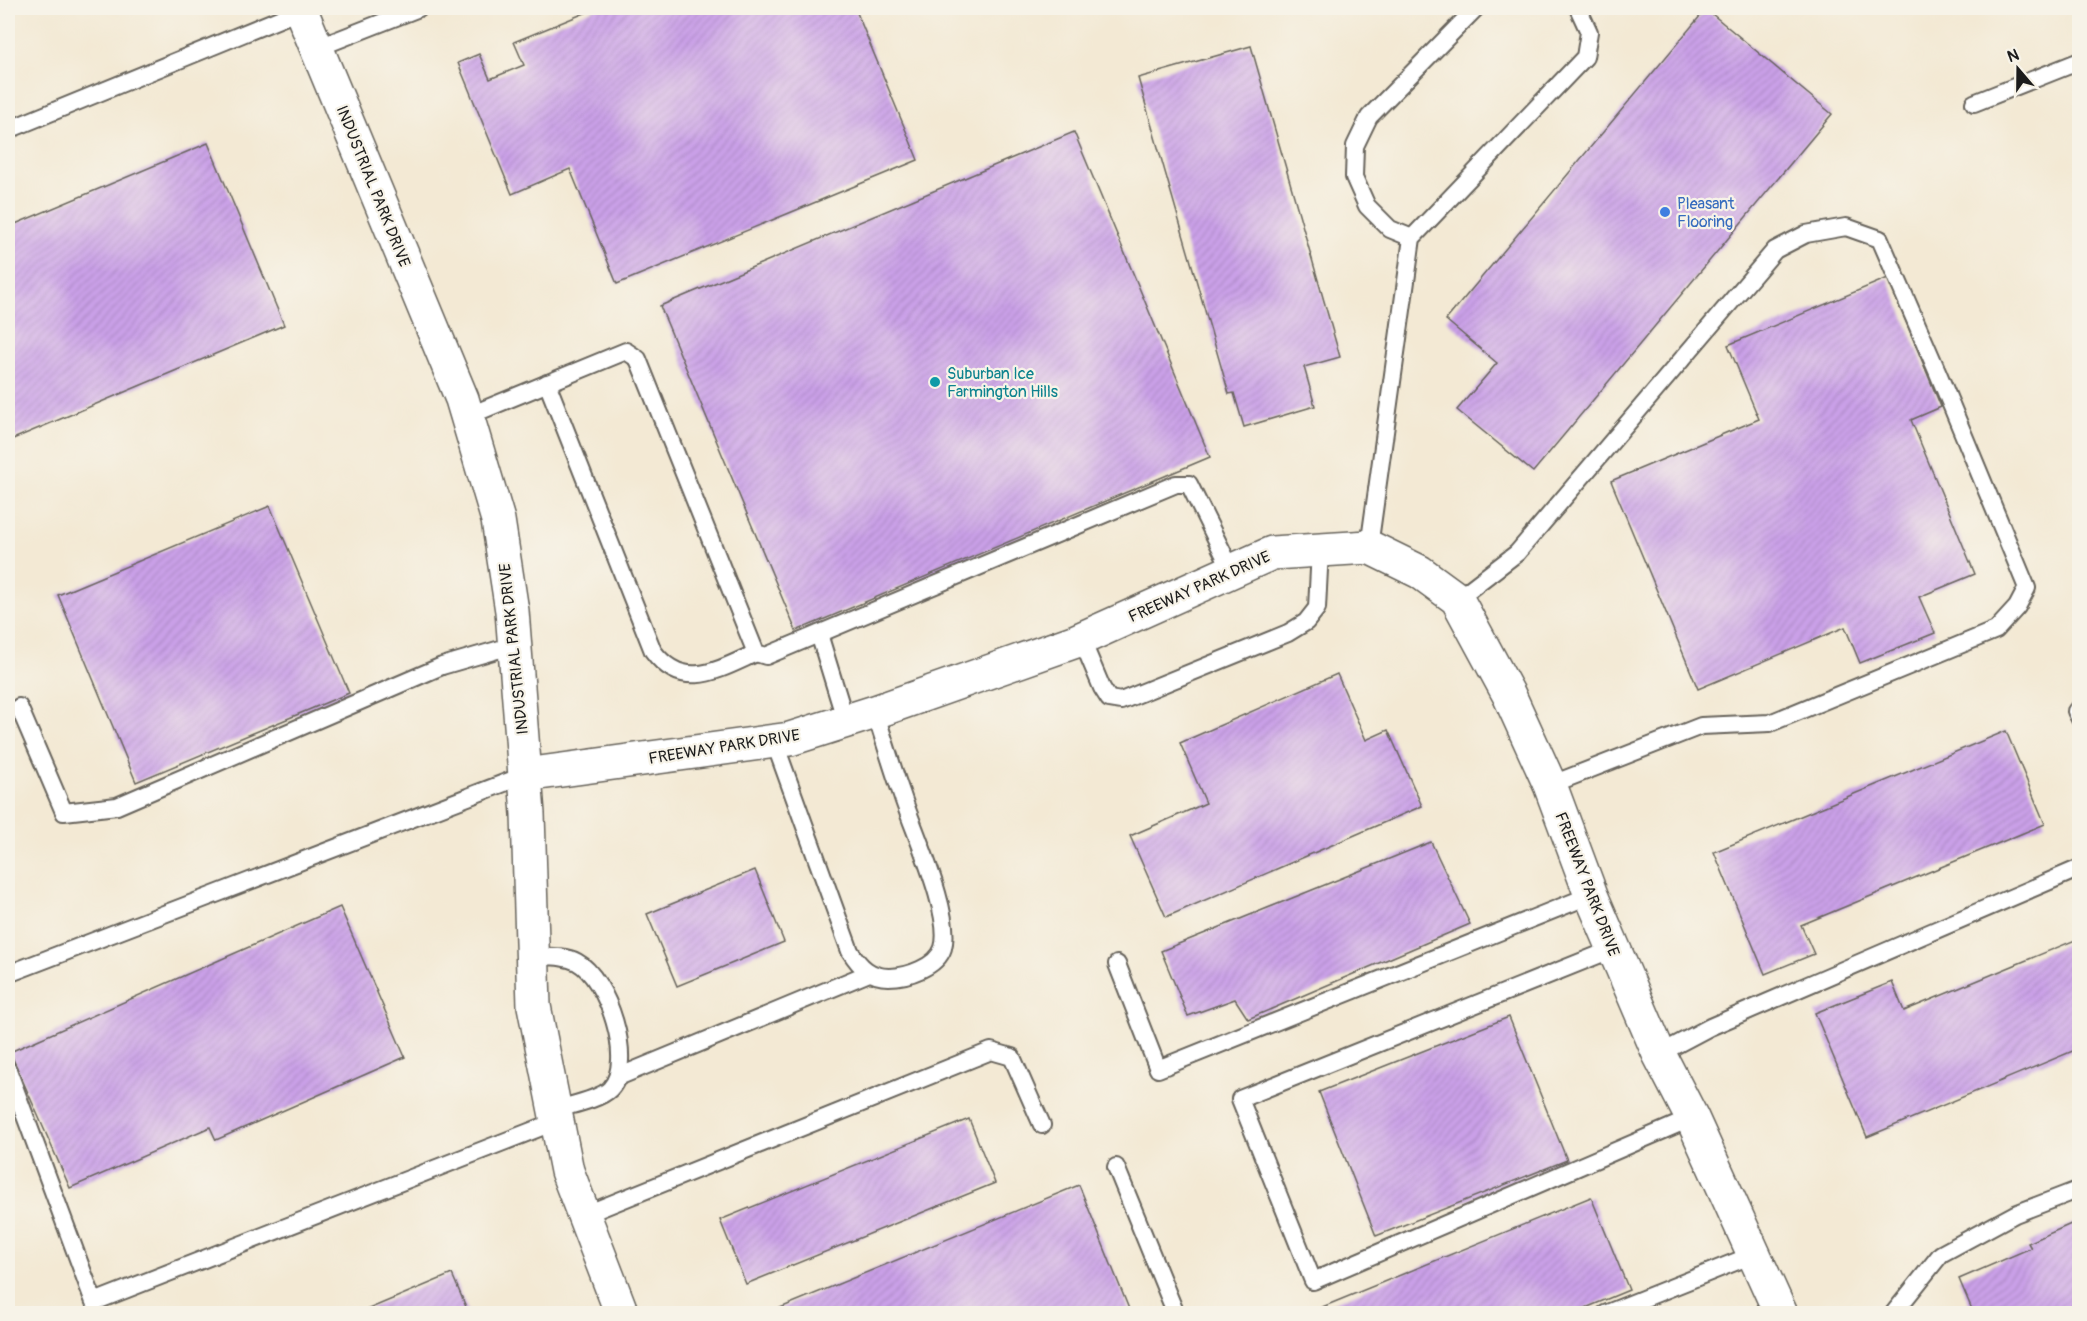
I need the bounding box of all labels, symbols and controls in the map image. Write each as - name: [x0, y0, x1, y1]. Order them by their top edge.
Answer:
- north arrow: [1988, 39, 2048, 99]
- text: N: [2005, 45, 2022, 67]
- street label: INDUSTRIAL PARK DRIVE: [332, 103, 415, 270]
- place label: Pleasant Flooring: [1677, 194, 1735, 232]
- marker: Pleasant Flooring: [1658, 205, 1672, 219]
- place label: Suburban Ice Farmington Hills: [947, 364, 1058, 402]
- marker: Suburban Ice Farmington Hills: [928, 375, 942, 389]
- street label: FREEWAY PARK DRIVE: [1125, 547, 1273, 627]
- street label: INDUSTRIAL PARK DRIVE: [495, 562, 533, 736]
- street label: FREEWAY PARK DRIVE: [647, 725, 801, 769]
- street label: FREEWAY PARK DRIVE: [1550, 809, 1624, 959]

